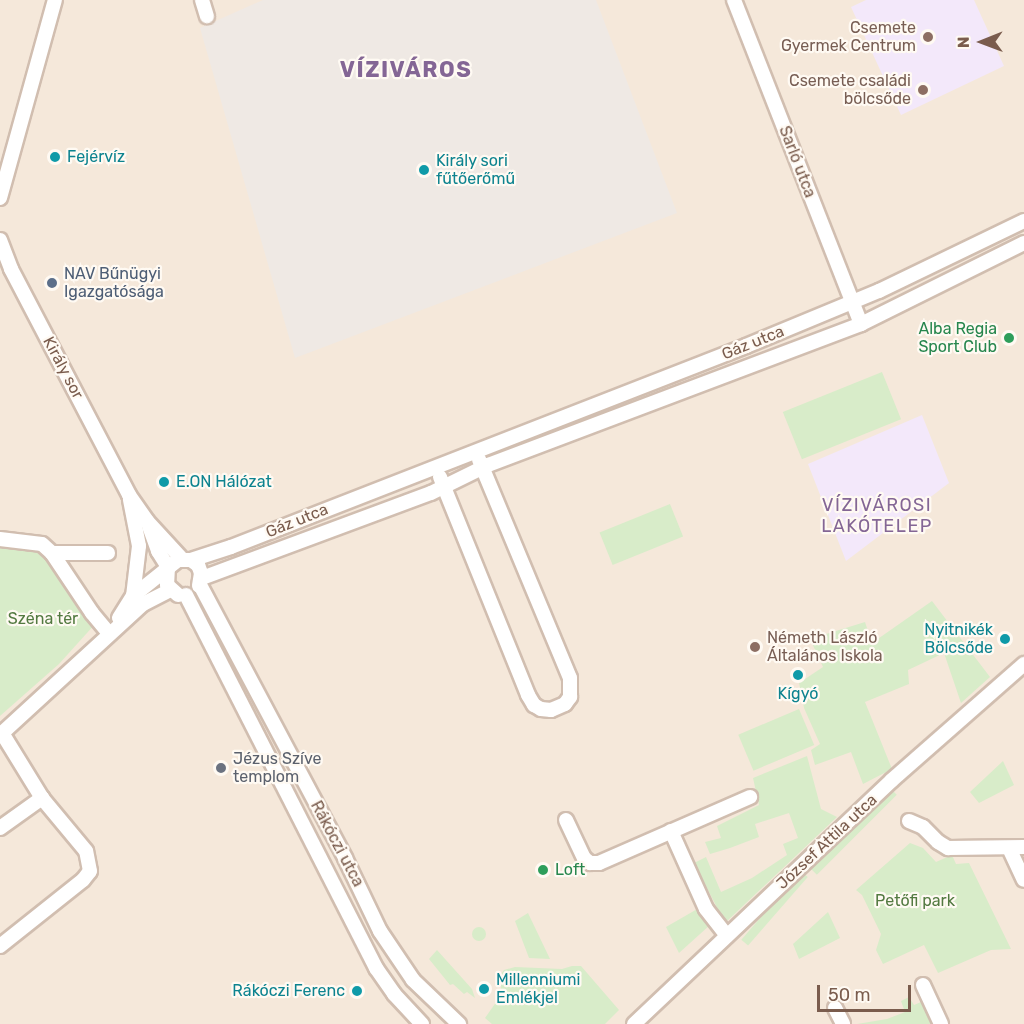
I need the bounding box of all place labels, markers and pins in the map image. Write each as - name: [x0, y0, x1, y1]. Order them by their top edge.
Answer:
- place label: Csemete Gyermek Centrum: [781, 18, 916, 56]
- marker: Csemete Gyermek Centrum: [921, 30, 935, 44]
- place label: Csemete családi bölcsőde: [789, 71, 911, 109]
- marker: Csemete családi bölcsőde: [916, 83, 930, 97]
- place label: Fejérvíz: [67, 147, 125, 167]
- marker: Fejérvíz: [48, 150, 62, 164]
- place label: Király sori fűtőerőmű: [436, 151, 515, 189]
- marker: Király sori fűtőerőmű: [417, 163, 431, 177]
- place label: NAV Bűnügyi Igazgatósága: [64, 264, 164, 302]
- marker: NAV Bűnügyi Igazgatósága: [45, 276, 59, 290]
- place label: Alba Regia Sport Club: [918, 319, 997, 357]
- marker: Alba Regia Sport Club: [1002, 331, 1016, 345]
- place label: E.ON Hálózat: [176, 472, 272, 492]
- marker: E.ON Hálózat: [157, 475, 171, 489]
- place label: Nyitnikék Bölcsőde: [924, 620, 993, 658]
- place label: Németh László Általános Iskola: [767, 628, 883, 666]
- marker: Nyitnikék Bölcsőde: [998, 632, 1012, 646]
- marker: Németh László Általános Iskola: [748, 640, 762, 654]
- marker: Kígyó: [791, 668, 805, 682]
- place label: Kígyó: [778, 684, 818, 704]
- place label: Jézus Szíve templom: [233, 749, 321, 787]
- marker: Jézus Szíve templom: [214, 761, 228, 775]
- place label: Loft: [555, 860, 585, 880]
- marker: Loft: [536, 863, 550, 877]
- place label: Millenniumi Emlékjel: [496, 970, 580, 1008]
- place label: Rákóczi Ferenc: [232, 981, 345, 1001]
- marker: Millenniumi Emlékjel: [477, 982, 491, 996]
- marker: Rákóczi Ferenc: [350, 984, 364, 998]

